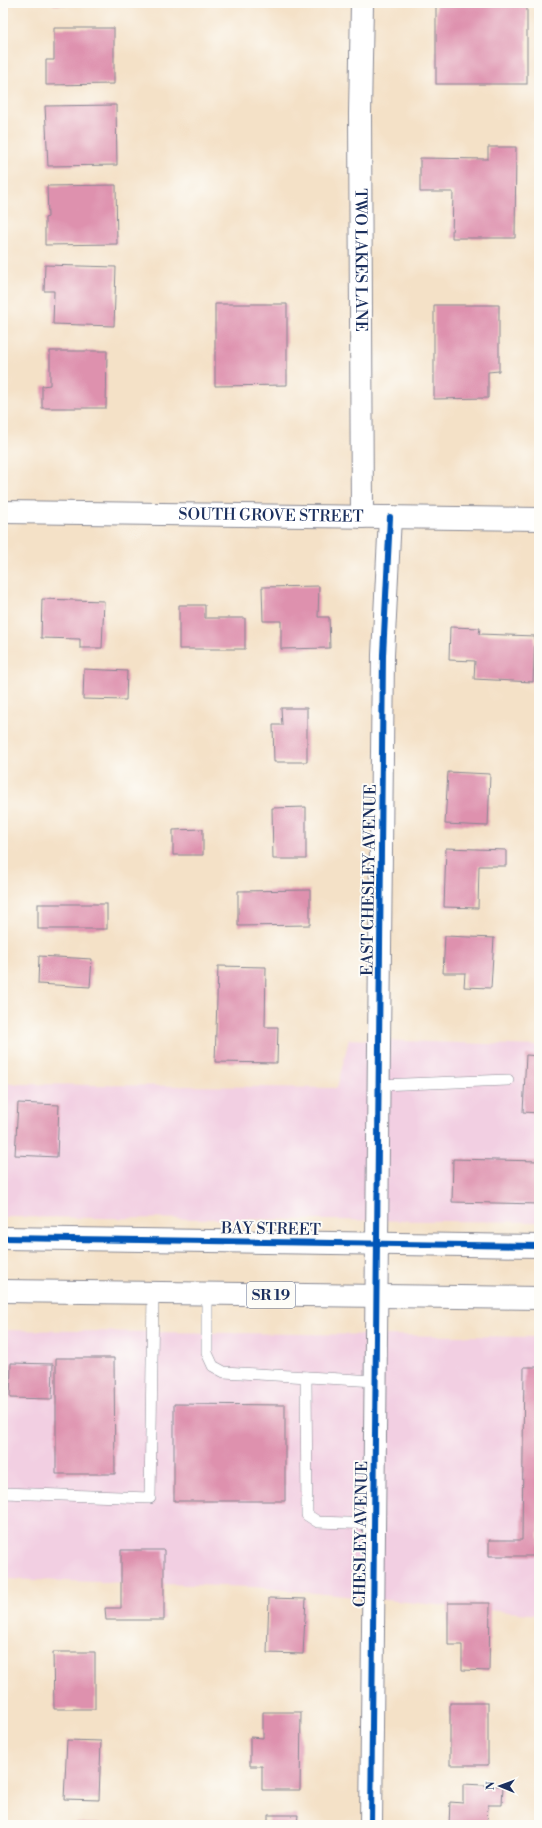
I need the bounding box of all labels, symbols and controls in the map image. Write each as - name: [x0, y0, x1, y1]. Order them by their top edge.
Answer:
- street label: TWO LAKES LANE: [350, 188, 371, 332]
- street label: SOUTH GROVE STREET: [178, 504, 364, 527]
- street label: EAST CHESLEY AVENUE: [357, 784, 381, 976]
- street label: BAY STREET: [220, 1218, 321, 1240]
- road number: SR 19: [247, 1282, 295, 1308]
- street label: CHESLEY AVENUE: [350, 1461, 372, 1607]
- north arrow: [480, 1766, 520, 1806]
- text: N: [484, 1781, 498, 1790]

